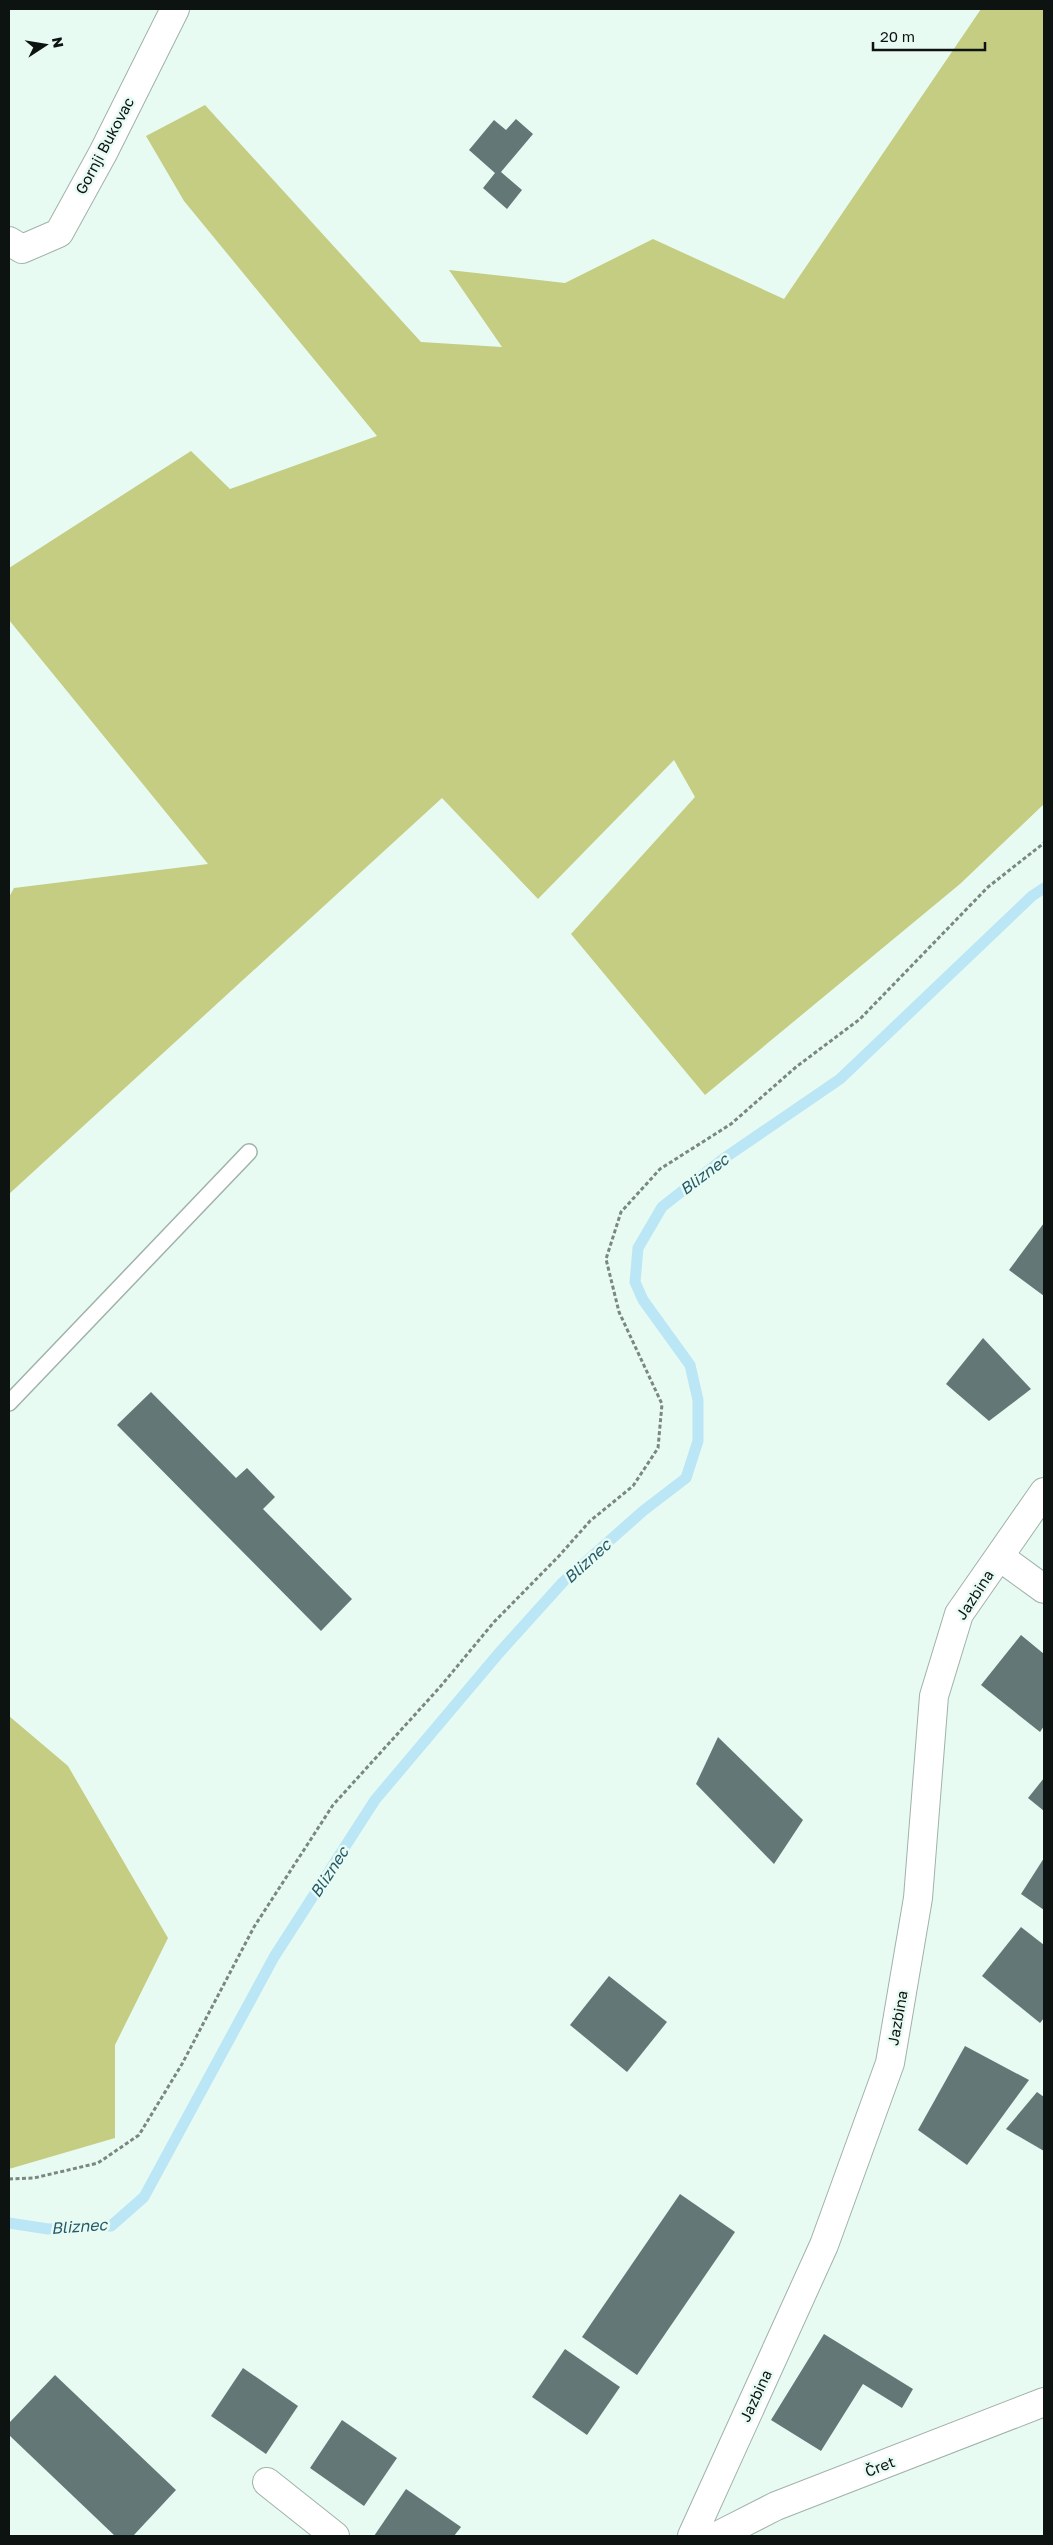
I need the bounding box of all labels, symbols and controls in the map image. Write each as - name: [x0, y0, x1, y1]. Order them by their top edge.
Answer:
- north arrow: [20, 20, 70, 70]
- scale bar: [873, 20, 986, 52]
- text: 20 m: [880, 27, 915, 45]
- text: N: [49, 35, 68, 49]
- street label: Gornji Bukovac: [71, 94, 137, 197]
- water label: Bliznec: [676, 1148, 733, 1199]
- water label: Bliznec: [559, 1534, 615, 1587]
- street label: Jazbina: [952, 1566, 997, 1623]
- water label: Bliznec: [305, 1842, 353, 1901]
- street label: Jazbina: [883, 1989, 911, 2047]
- water label: Bliznec: [50, 2214, 109, 2238]
- street label: Jazbina: [735, 2367, 775, 2424]
- street label: Čret: [862, 2452, 897, 2480]

